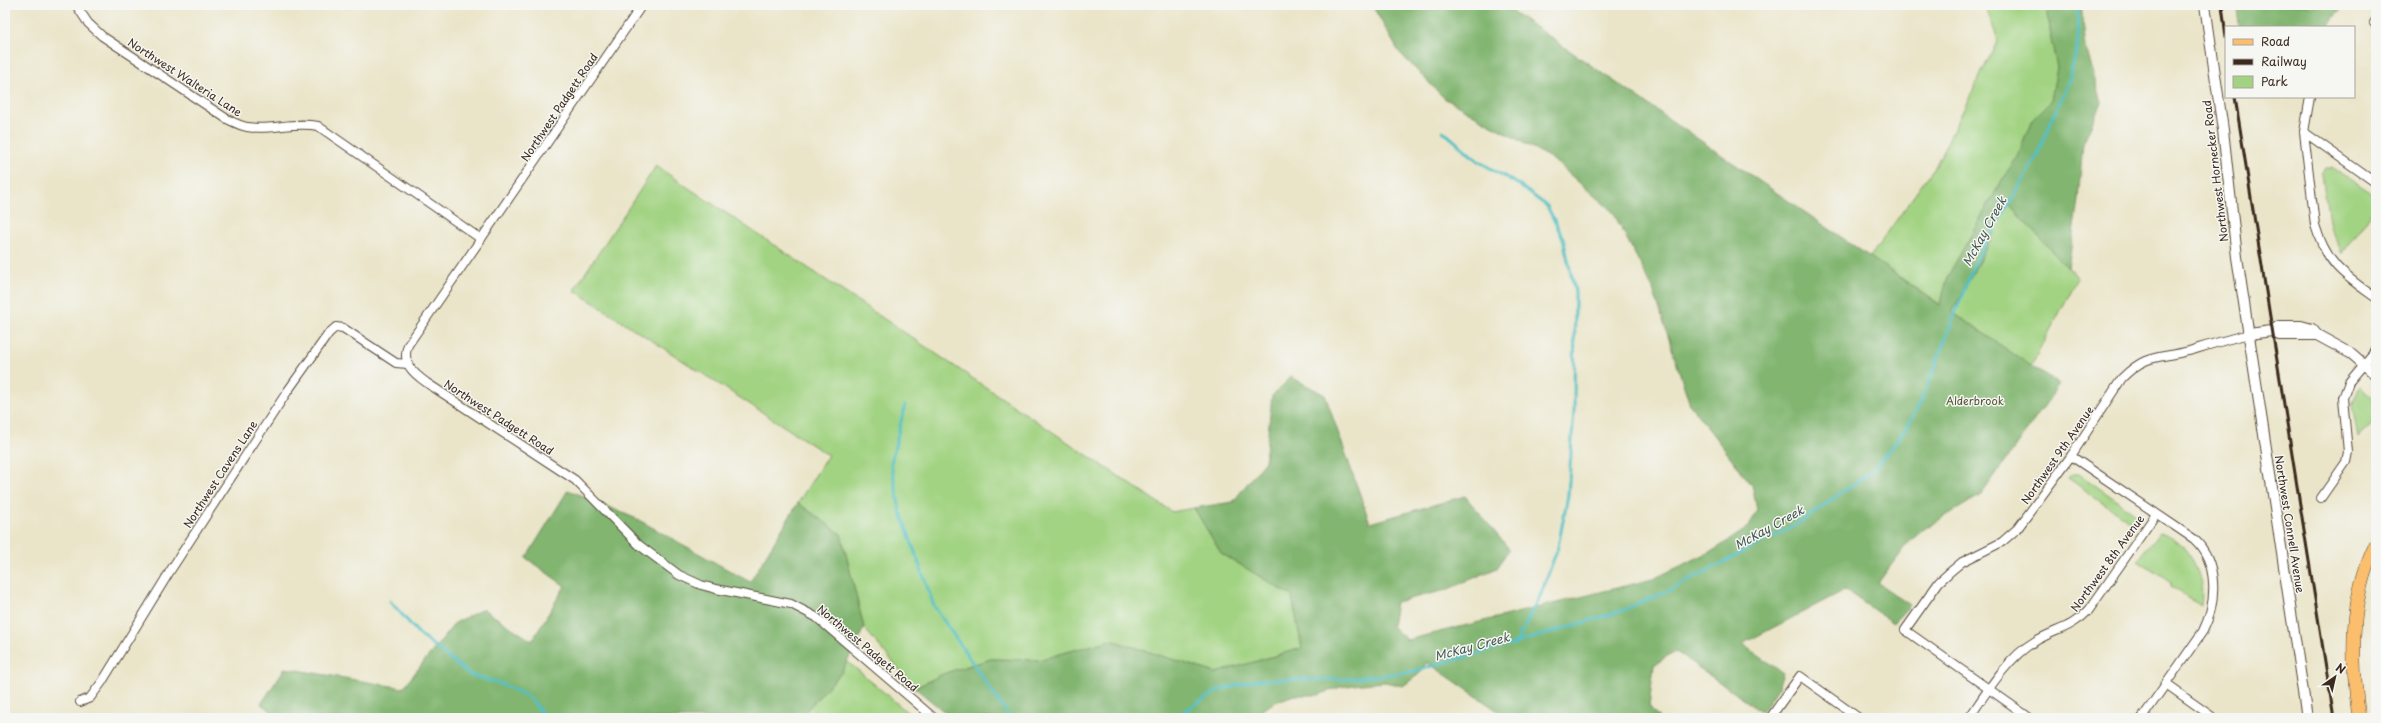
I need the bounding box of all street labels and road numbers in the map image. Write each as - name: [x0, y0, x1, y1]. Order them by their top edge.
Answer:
- street label: Northwest Walteria Lane: [125, 34, 245, 120]
- street label: Northwest Padgett Road: [516, 49, 602, 165]
- street label: Northwest Hornecker Road: [2198, 99, 2232, 243]
- street label: Northwest Padgett Road: [441, 375, 557, 459]
- street label: Northwest 9th Avenue: [2017, 402, 2098, 508]
- street label: Northwest Cavens Lane: [179, 417, 261, 531]
- street label: Northwest Connell Avenue: [2271, 454, 2309, 594]
- street label: Northwest 8th Avenue: [2066, 511, 2148, 615]
- street label: Northwest Padgett Road: [814, 600, 922, 696]

